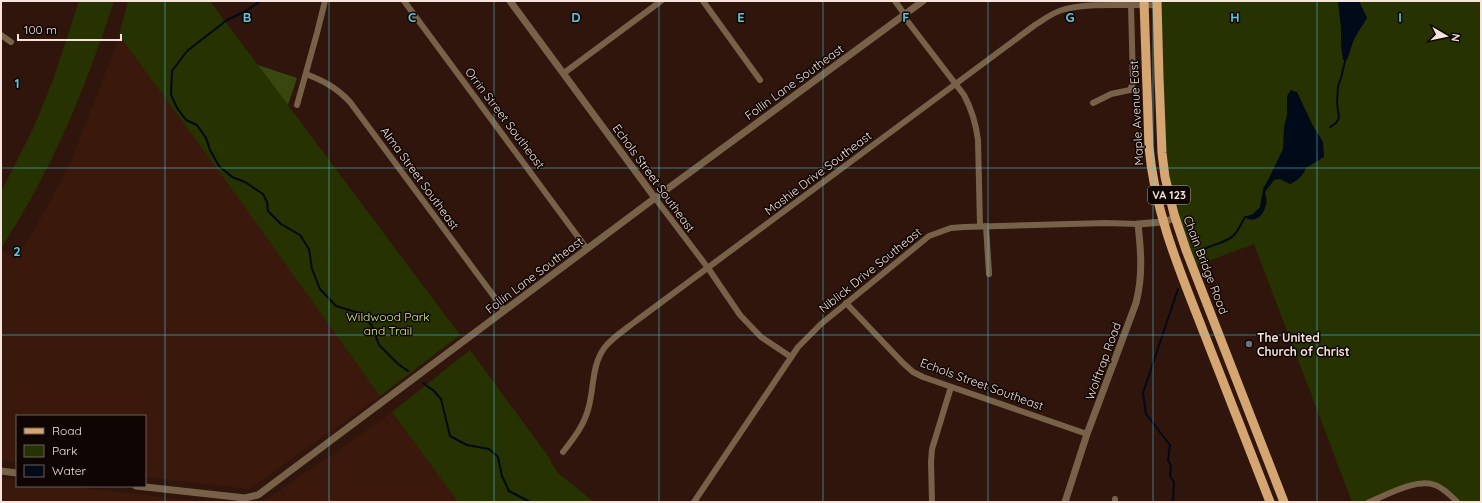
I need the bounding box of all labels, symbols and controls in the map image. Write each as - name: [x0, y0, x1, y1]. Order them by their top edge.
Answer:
- text: B: [243, 9, 251, 25]
- text: C: [408, 9, 416, 25]
- text: D: [571, 9, 581, 25]
- text: E: [737, 9, 745, 25]
- text: F: [902, 9, 910, 25]
- text: G: [1065, 9, 1075, 25]
- text: H: [1230, 9, 1240, 25]
- text: I: [1398, 9, 1402, 25]
- scale bar: [18, 16, 121, 42]
- north arrow: [1426, 16, 1466, 56]
- text: 100 m: [24, 22, 57, 37]
- text: N: [1448, 32, 1463, 43]
- street label: Follin Lane Southeast: [742, 41, 846, 123]
- street label: Maple Avenue East: [1126, 60, 1146, 166]
- street label: Orrin Street Southeast: [462, 64, 548, 172]
- text: 1: [14, 75, 20, 91]
- street label: Echols Street Southeast: [610, 121, 698, 235]
- street label: Alma Street Southeast: [378, 124, 462, 232]
- street label: Mashie Drive Southeast: [762, 128, 874, 218]
- road number: VA 123: [1148, 186, 1190, 204]
- street label: Chain Bridge Road: [1180, 214, 1232, 316]
- street label: Niblick Drive Southeast: [816, 224, 924, 316]
- street label: Follin Lane Southeast: [482, 233, 586, 317]
- text: 2: [13, 243, 21, 259]
- park label: Wildwood Park and Trail: [346, 309, 430, 338]
- street label: Wolftrap Road: [1082, 320, 1124, 402]
- place label: The United Church of Christ: [1257, 330, 1350, 359]
- marker: The United Church of Christ: [1244, 339, 1254, 349]
- street label: Echols Street Southeast: [918, 355, 1046, 413]
- legend: [16, 415, 146, 487]
- text: Road: [52, 423, 82, 438]
- text: Park: [52, 443, 77, 458]
- text: Water: [52, 463, 87, 478]

